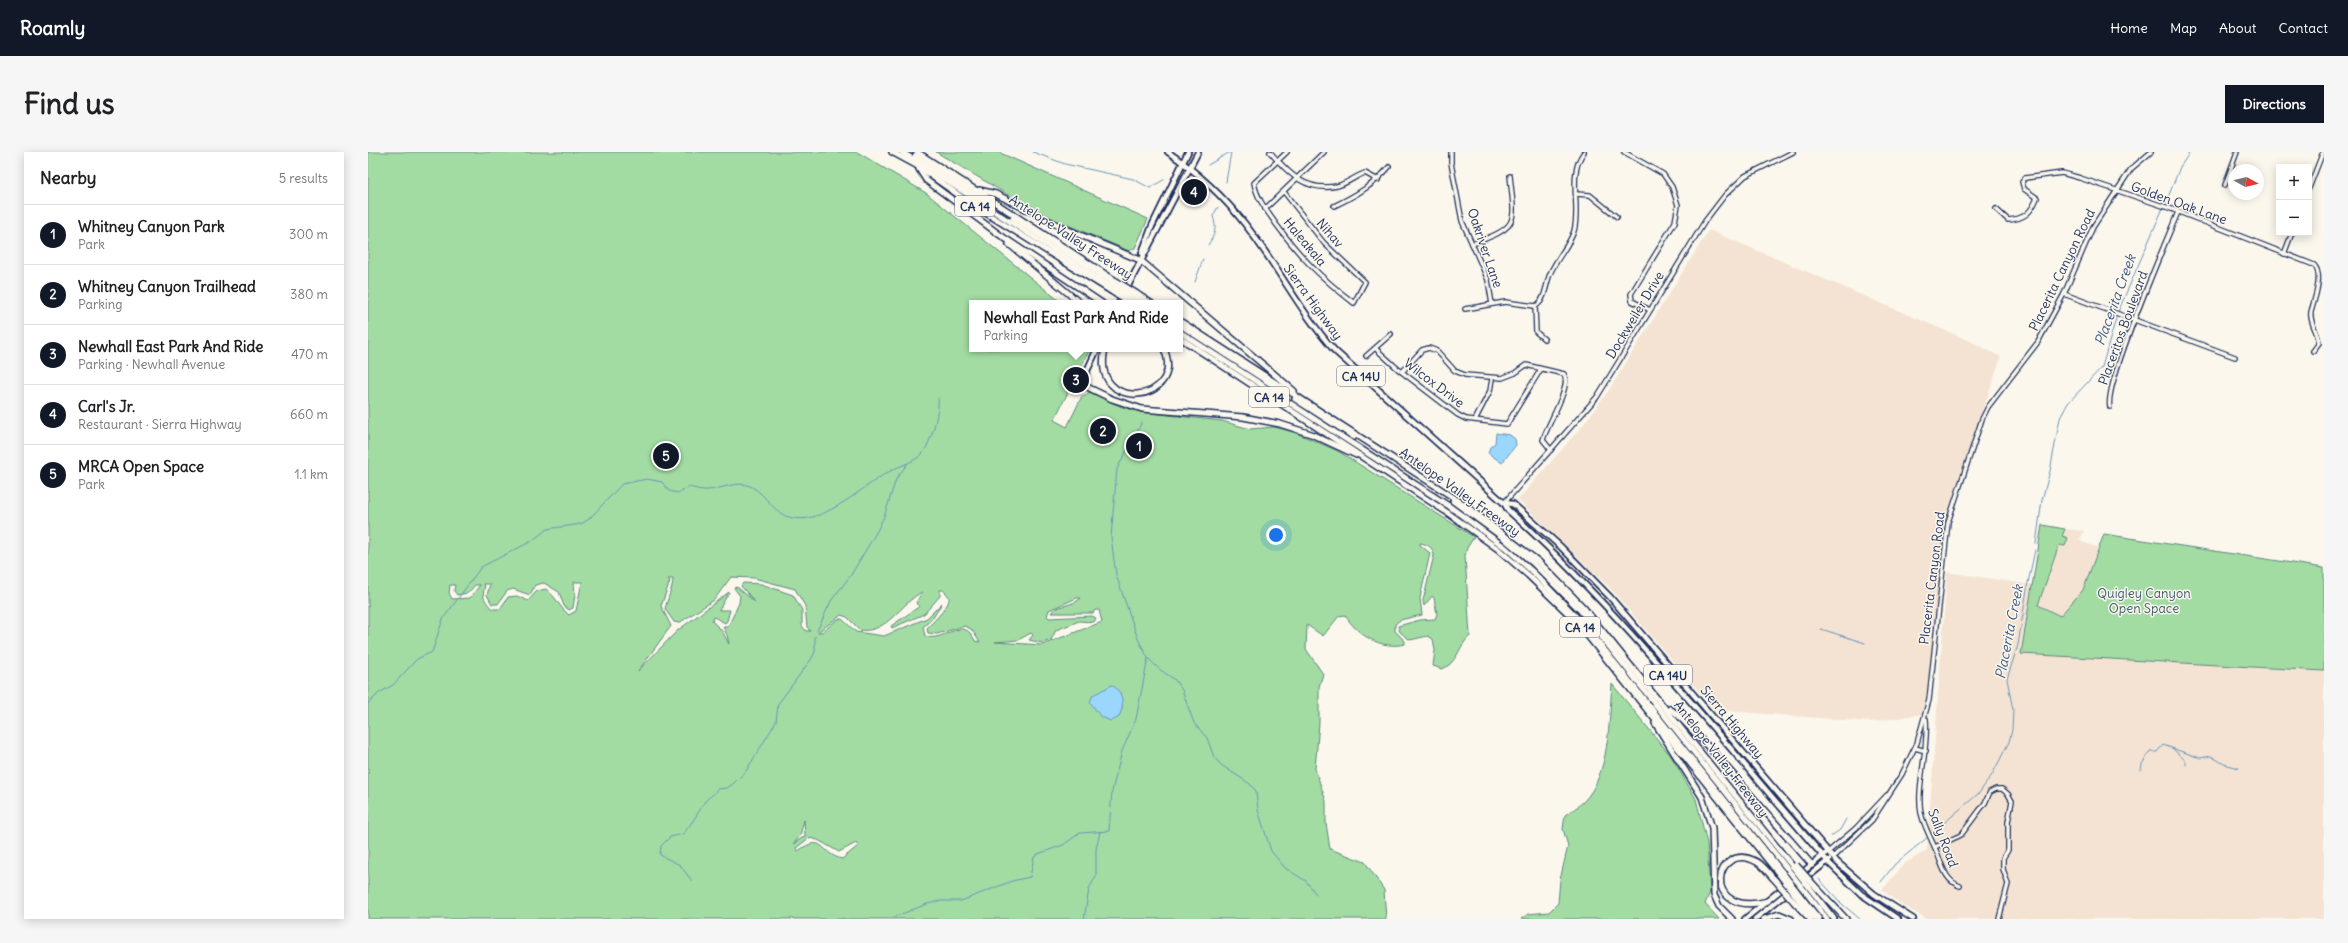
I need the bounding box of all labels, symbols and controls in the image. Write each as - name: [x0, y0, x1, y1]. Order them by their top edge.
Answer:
- text: Roamly: [20, 16, 85, 40]
- text: Home: [2110, 19, 2148, 37]
- text: Map: [2170, 19, 2197, 37]
- text: About: [2219, 19, 2257, 37]
- text: Contact: [2279, 19, 2328, 37]
- button: Directions: [2225, 85, 2324, 123]
- text: Find us: [24, 86, 115, 122]
- north arrow: [2228, 164, 2264, 200]
- map controls: [2276, 164, 2312, 236]
- button: +: [2276, 164, 2312, 200]
- text: Nearby: [40, 167, 96, 189]
- text: 5 results: [279, 170, 328, 187]
- pin: 4: [1181, 177, 1207, 207]
- street label: Golden Oak Lane: [2129, 178, 2229, 228]
- street label: Antelope Valley Freeway: [1006, 191, 1136, 283]
- road number: CA 14: [955, 196, 995, 216]
- button: −: [2276, 200, 2312, 236]
- street label: Oakriver Lane: [1463, 206, 1507, 290]
- street label: Placerita Canyon Road: [2025, 206, 2099, 334]
- street label: Haleakala: [1280, 214, 1330, 270]
- street label: Nihav: [1313, 215, 1348, 252]
- text: Whitney Canyon Park: [78, 217, 225, 236]
- text: 1: [50, 226, 56, 243]
- text: 300 m: [289, 226, 328, 243]
- text: Park: [78, 236, 105, 253]
- water label: Placerita Creek: [2090, 251, 2140, 348]
- street label: Sierra Highway: [1280, 261, 1346, 343]
- street label: Dockweiler Drive: [1602, 268, 1668, 362]
- street label: Placeritos Boulevard: [2094, 268, 2152, 387]
- text: Whitney Canyon Trailhead: [78, 277, 256, 296]
- text: 2: [49, 286, 57, 303]
- text: 380 m: [290, 286, 328, 303]
- text: Parking: [78, 296, 123, 313]
- popup: [969, 300, 1183, 352]
- text: Newhall East Park And Ride: [983, 308, 1169, 327]
- text: Parking: [983, 327, 1028, 344]
- text: Newhall East Park And Ride: [78, 337, 263, 356]
- text: 3: [49, 346, 57, 363]
- text: 470 m: [291, 346, 328, 363]
- street label: Wilcox Drive: [1400, 355, 1468, 411]
- text: Parking · Newhall Avenue: [78, 356, 225, 373]
- pin: 3: [1063, 365, 1089, 395]
- road number: CA 14U: [1337, 366, 1385, 386]
- road number: CA 14: [1249, 387, 1289, 407]
- text: Carl's Jr.: [78, 397, 135, 416]
- text: 4: [49, 406, 57, 423]
- text: 660 m: [290, 406, 328, 423]
- text: Restaurant · Sierra Highway: [78, 416, 242, 433]
- pin: 2: [1090, 416, 1116, 446]
- pin: 1: [1126, 431, 1152, 461]
- pin: 5: [653, 441, 679, 471]
- street label: Antelope Valley Freeway: [1396, 444, 1524, 540]
- text: MRCA Open Space: [78, 457, 204, 476]
- text: 5: [49, 466, 57, 483]
- text: 1.1 km: [294, 466, 328, 483]
- text: Park: [78, 476, 105, 493]
- street label: Placerita Canyon Road: [1915, 510, 1949, 645]
- your location: [1266, 525, 1286, 545]
- water label: Placerita Creek: [1991, 583, 2027, 681]
- park label: Quigley Canyon Open Space: [2097, 585, 2191, 617]
- road number: CA 14: [1560, 617, 1600, 637]
- road number: CA 14U: [1644, 665, 1692, 685]
- street label: Sierra Highway: [1697, 682, 1767, 762]
- street label: Antelope Valley Freeway: [1670, 697, 1772, 821]
- street label: Sally Road: [1924, 806, 1962, 870]

